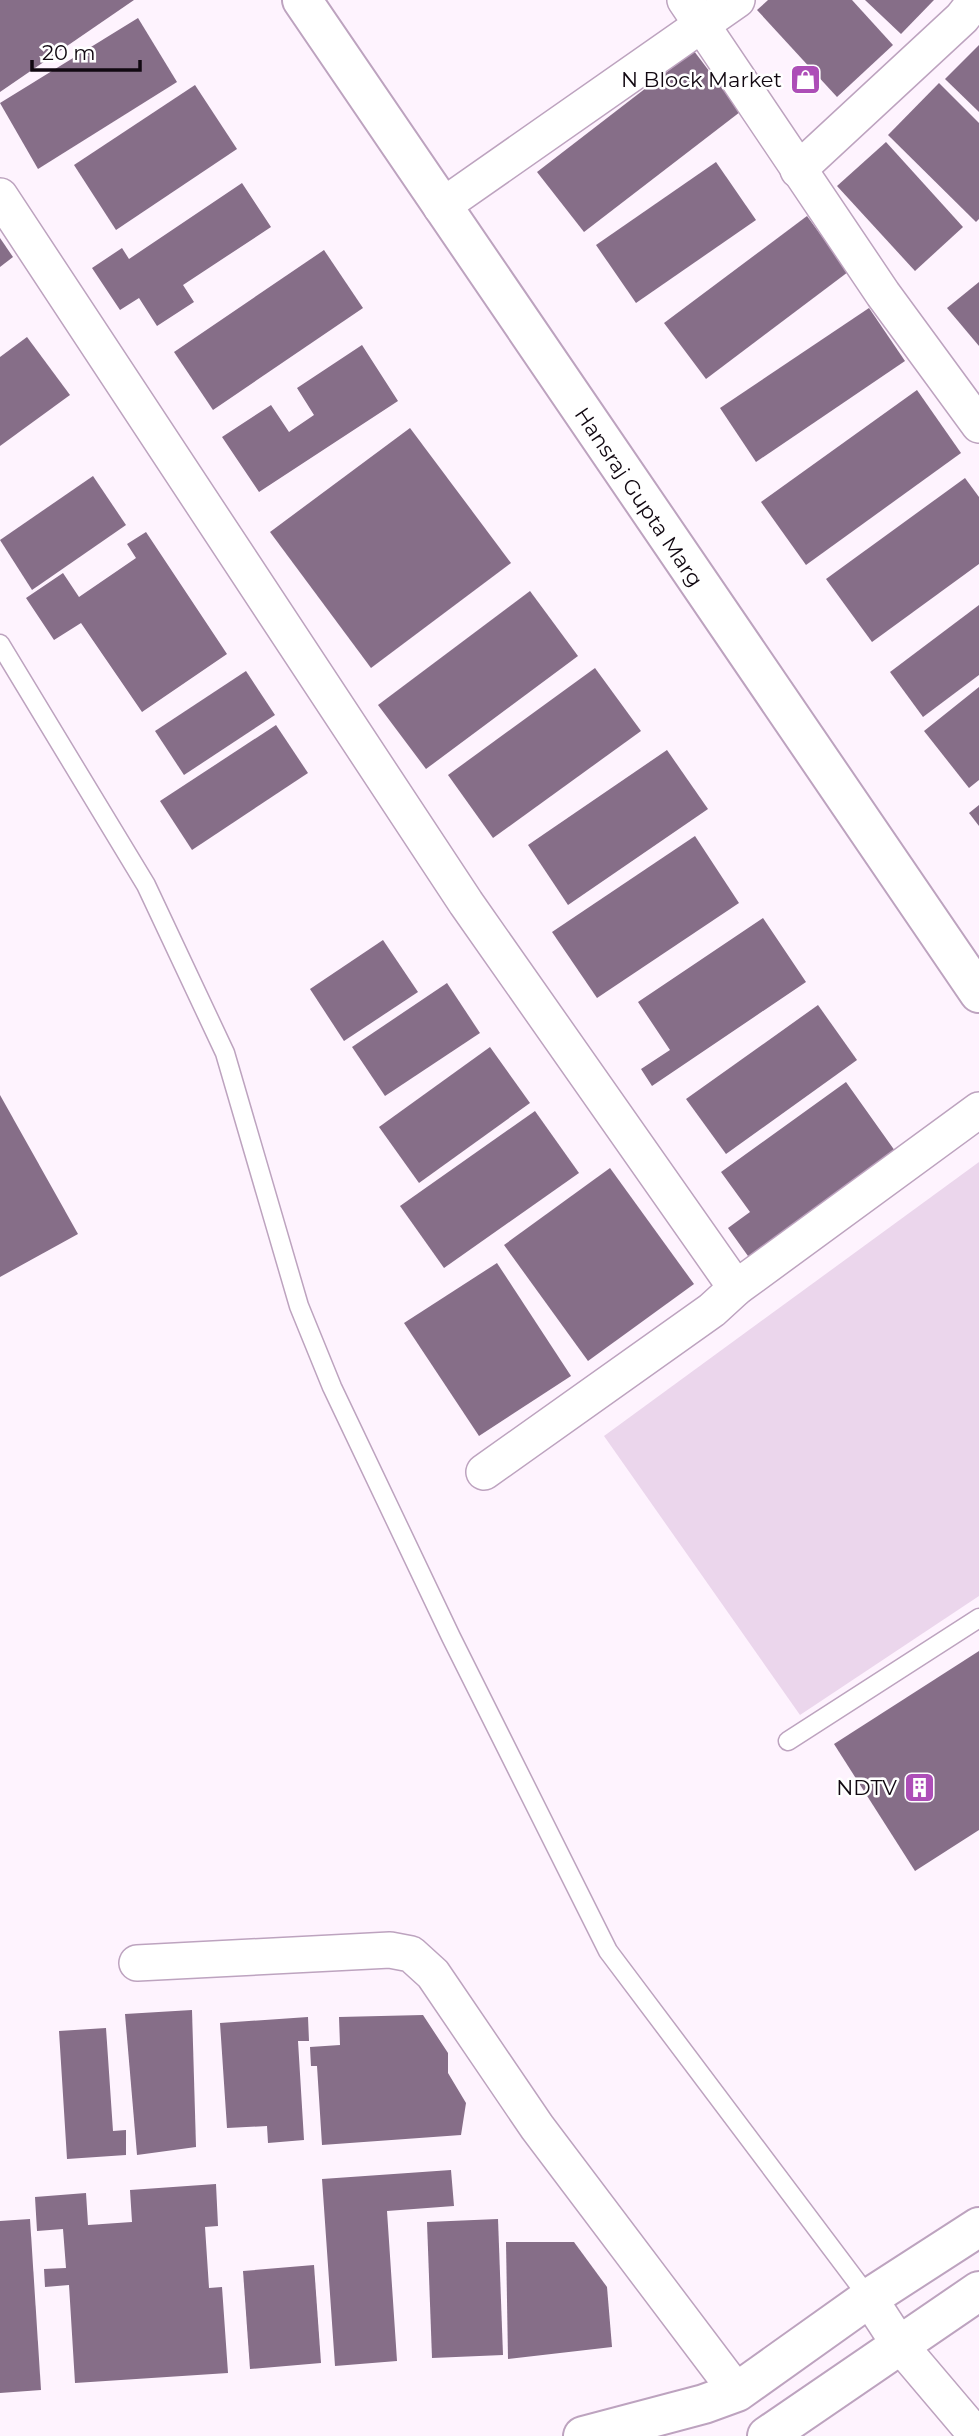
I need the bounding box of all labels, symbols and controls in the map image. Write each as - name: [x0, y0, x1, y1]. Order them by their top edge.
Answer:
- scale bar: [32, 28, 140, 72]
- text: 20 m: [42, 40, 96, 65]
- shop icon: N Block Market: [788, 62, 822, 96]
- place label: N Block Market: [621, 67, 782, 92]
- street label: Hansraj Gupta Marg: [570, 403, 708, 591]
- building icon: NDTV: [903, 1770, 937, 1804]
- place label: NDTV: [836, 1775, 897, 1800]

